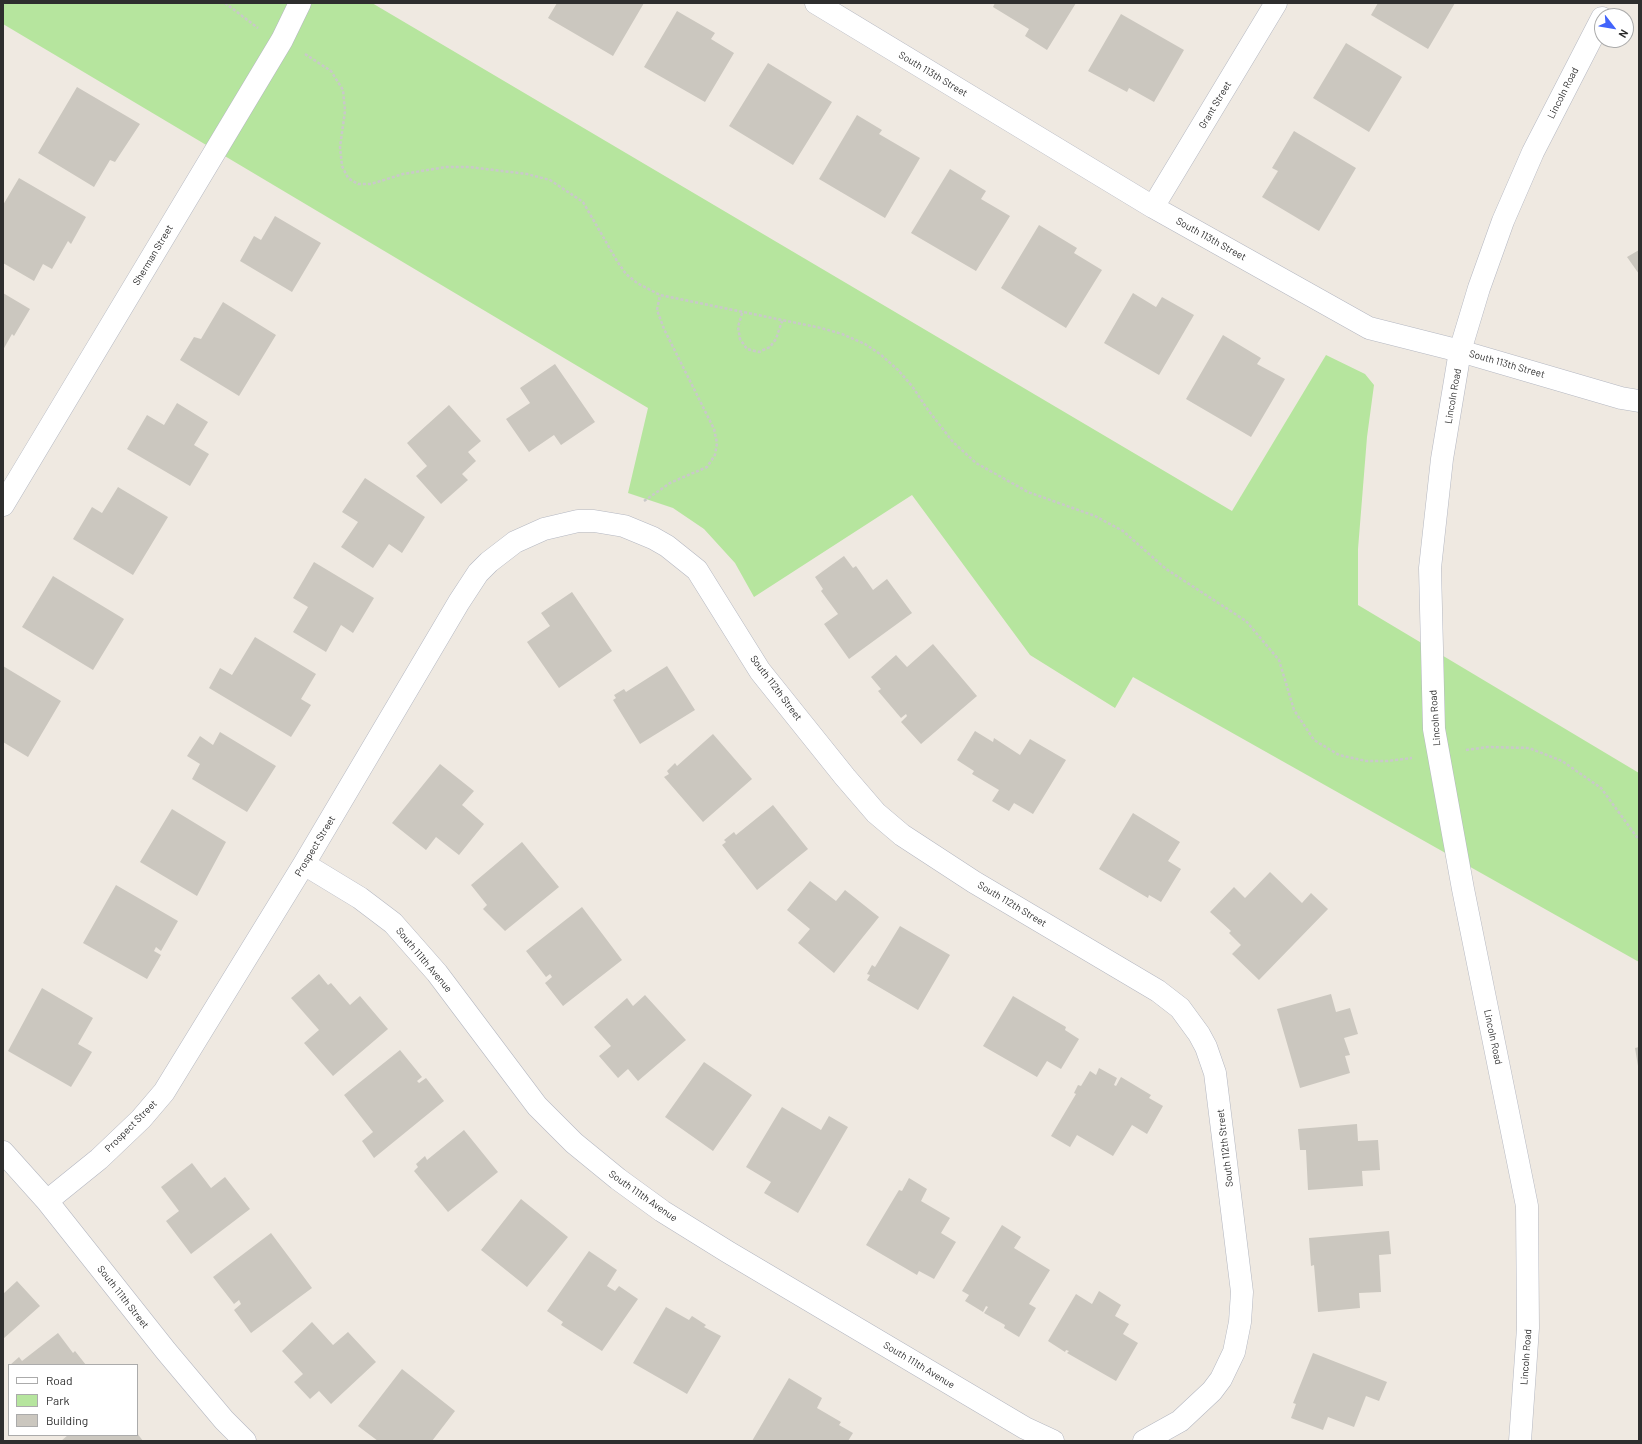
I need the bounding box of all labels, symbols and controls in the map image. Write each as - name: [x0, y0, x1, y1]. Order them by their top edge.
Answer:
- north arrow: [1594, 8, 1634, 48]
- text: N: [1616, 27, 1631, 40]
- street label: South 113th Street: [896, 49, 970, 99]
- street label: Lincoln Road: [1545, 65, 1581, 121]
- street label: Grant Street: [1196, 79, 1234, 131]
- street label: South 113th Street: [1174, 215, 1248, 263]
- street label: Sherman Street: [130, 223, 176, 287]
- street label: South 113th Street: [1468, 347, 1546, 381]
- street label: Lincoln Road: [1442, 367, 1464, 425]
- street label: South 112th Street: [748, 653, 804, 723]
- street label: Lincoln Road: [1427, 690, 1443, 746]
- street label: Prospect Street: [292, 813, 338, 879]
- street label: South 112th Street: [975, 879, 1049, 929]
- street label: South 111th Avenue: [393, 925, 455, 995]
- street label: Lincoln Road: [1481, 1008, 1505, 1066]
- street label: Prospect Street: [102, 1097, 160, 1155]
- street label: South 112th Street: [1214, 1108, 1236, 1188]
- street label: South 111th Avenue: [606, 1168, 680, 1224]
- street label: South 111th Street: [95, 1263, 151, 1331]
- street label: Lincoln Road: [1518, 1329, 1534, 1385]
- street label: South 111th Avenue: [881, 1339, 957, 1391]
- legend: [8, 1364, 138, 1436]
- text: Road: [46, 1373, 73, 1387]
- text: Park: [46, 1393, 70, 1407]
- text: Building: [46, 1413, 88, 1427]

